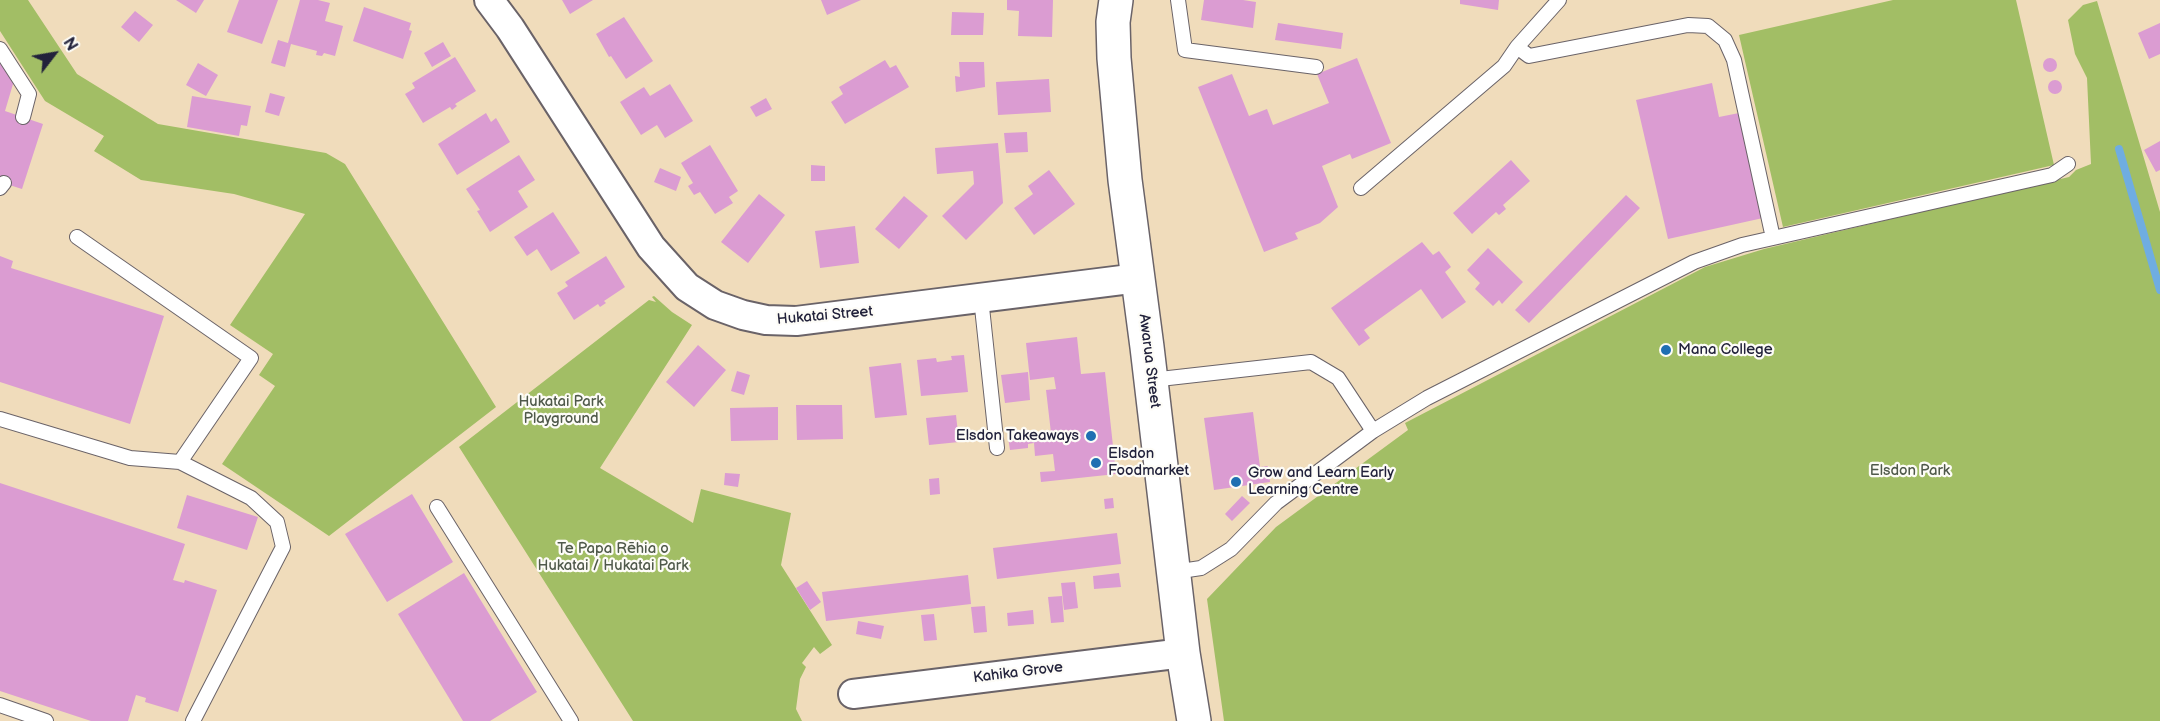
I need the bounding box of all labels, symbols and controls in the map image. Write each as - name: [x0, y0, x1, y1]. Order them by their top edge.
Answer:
- north arrow: [24, 24, 84, 84]
- text: N: [59, 34, 81, 55]
- street label: Hukatai Street: [776, 303, 874, 329]
- street label: Awarua Street: [1134, 313, 1164, 409]
- place label: Mana College: [1678, 341, 1773, 359]
- marker: Mana College: [1659, 343, 1673, 357]
- park label: Hukatai Park Playground: [518, 393, 604, 428]
- place label: Elsdon Takeaways: [956, 427, 1079, 445]
- marker: Elsdon Takeaways: [1084, 429, 1098, 443]
- place label: Elsdon Foodmarket: [1108, 445, 1189, 480]
- marker: Elsdon Foodmarket: [1089, 456, 1103, 470]
- park label: Elsdon Park: [1870, 462, 1950, 480]
- place label: Grow and Learn Early Learning Centre: [1248, 464, 1394, 499]
- marker: Grow and Learn Early Learning Centre: [1229, 475, 1243, 489]
- park label: Te Papa Rēhia o Hukatai / Hukatai Park: [537, 540, 689, 575]
- street label: Kahika Grove: [972, 659, 1064, 687]

